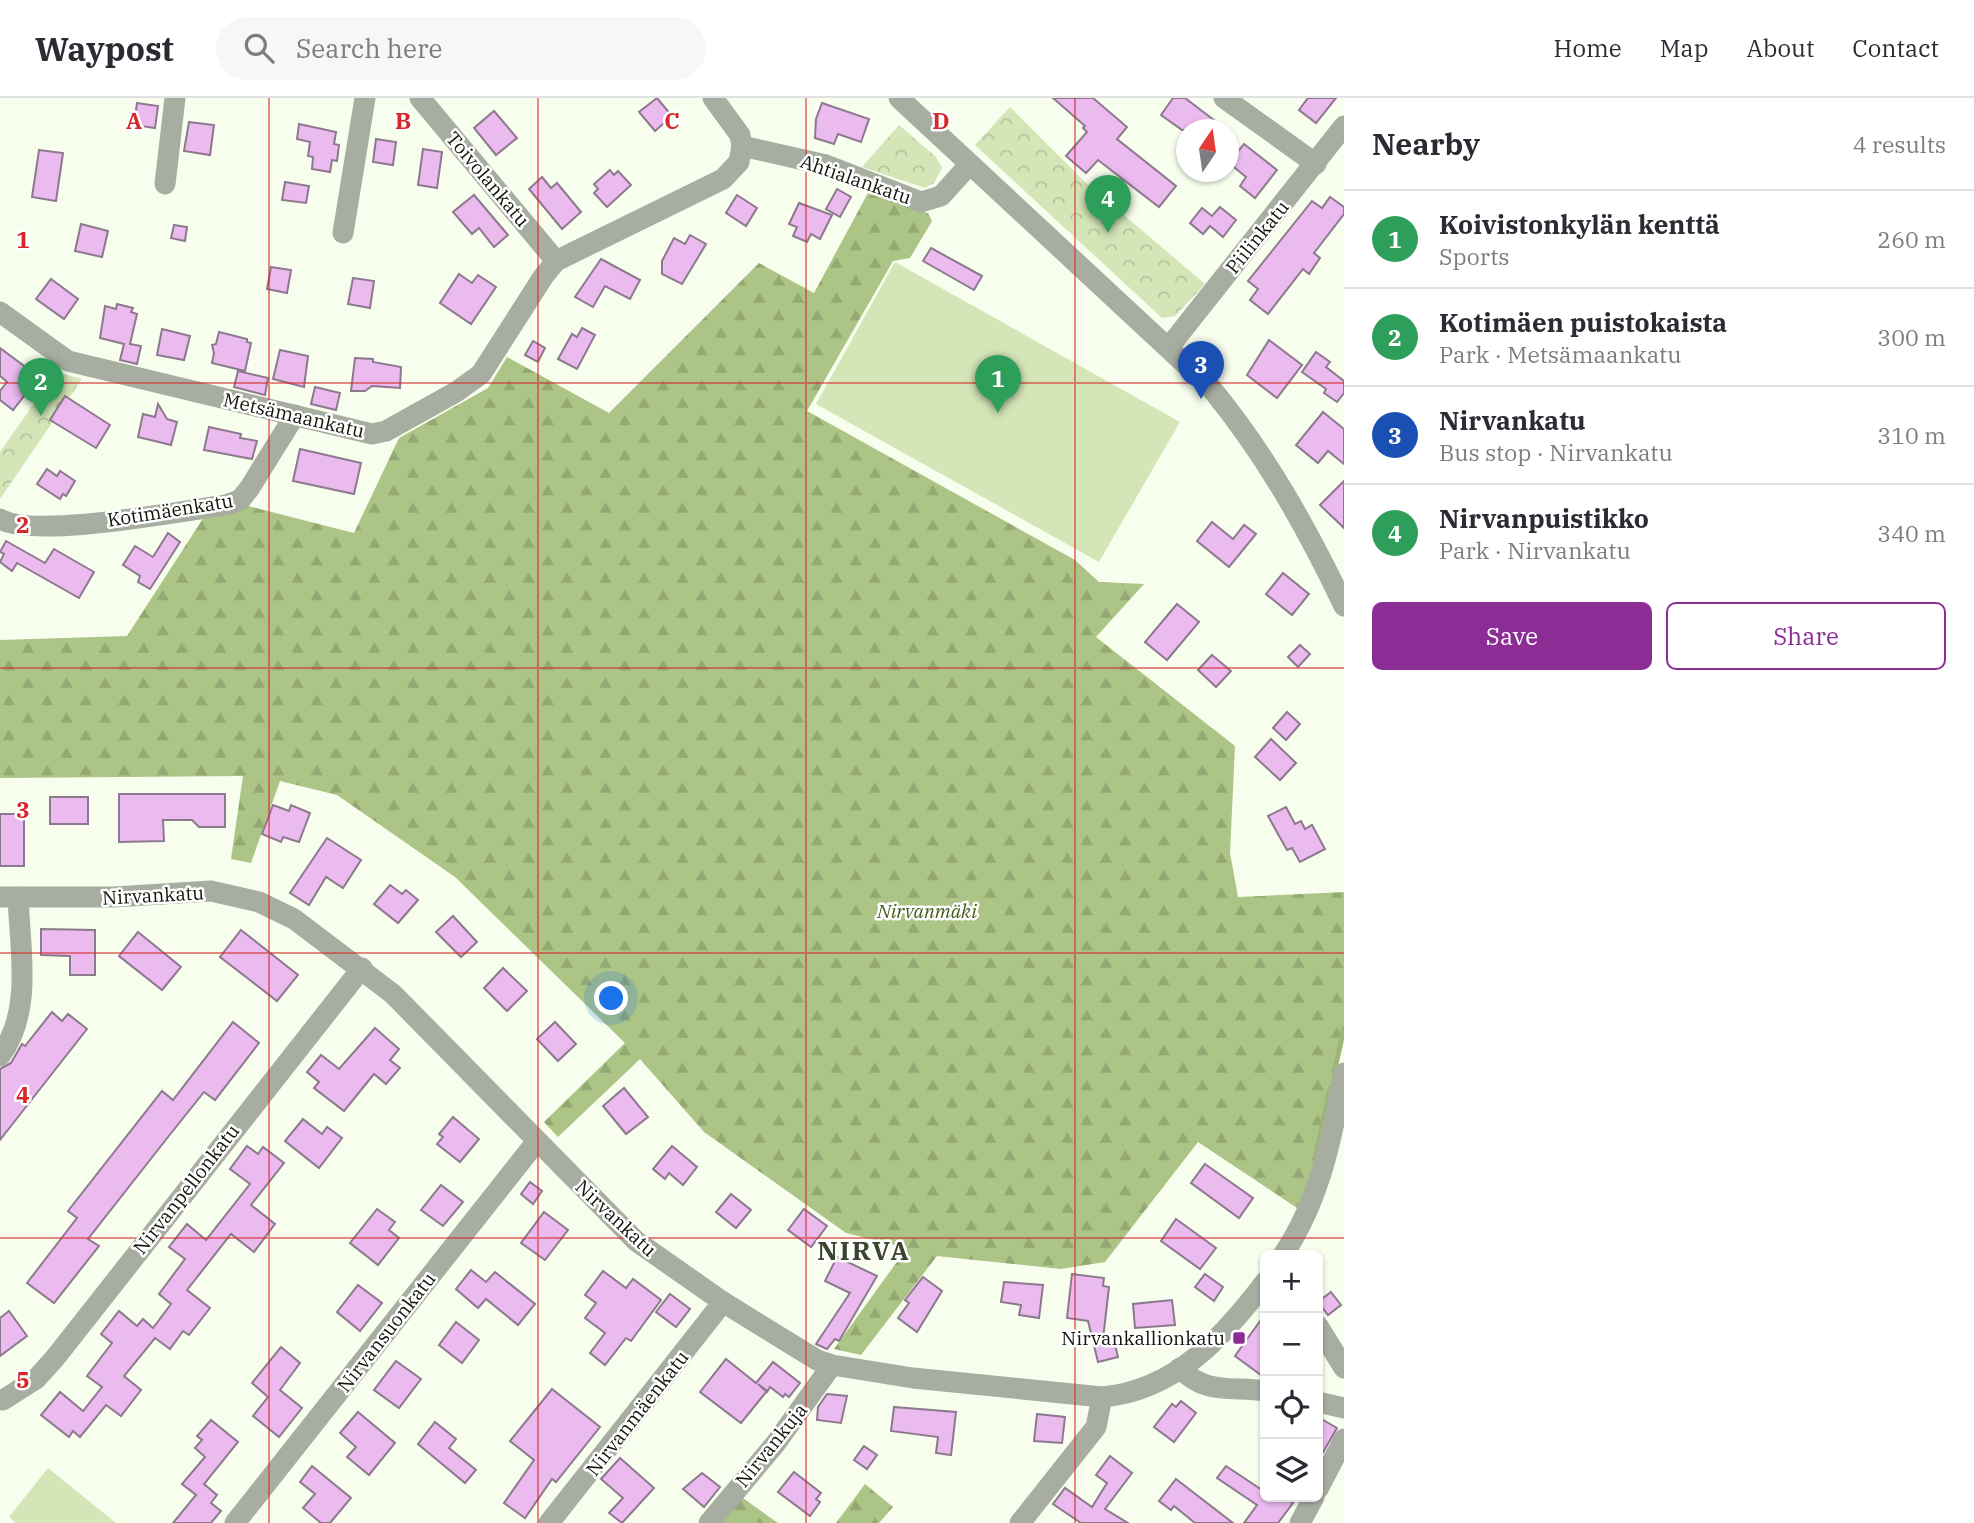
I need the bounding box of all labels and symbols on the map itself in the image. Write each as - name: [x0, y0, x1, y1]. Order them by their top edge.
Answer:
- text: A: [126, 105, 142, 135]
- text: B: [395, 105, 411, 135]
- text: C: [664, 105, 680, 135]
- text: D: [932, 105, 950, 135]
- north arrow: [1176, 119, 1239, 182]
- street label: Toivolankatu: [441, 127, 535, 232]
- street label: Ahtialankatu: [797, 149, 915, 209]
- pin: 4: [1085, 175, 1131, 233]
- street label: Piilinkatu: [1220, 195, 1294, 279]
- text: 1: [16, 224, 30, 254]
- pin: 3: [1178, 341, 1224, 399]
- pin: 1: [975, 355, 1021, 413]
- pin: 2: [18, 358, 64, 416]
- street label: Metsämaankatu: [221, 387, 367, 443]
- street label: Kotimäenkatu: [105, 488, 235, 532]
- text: 2: [16, 509, 30, 539]
- text: 3: [16, 794, 30, 824]
- street label: Nirvankatu: [101, 880, 205, 910]
- park label: Nirvanmäki: [876, 899, 977, 923]
- your location: [594, 981, 628, 1015]
- text: 4: [16, 1079, 30, 1109]
- street label: Nirvanpellonkatu: [128, 1119, 244, 1259]
- street label: Nirvankatu: [571, 1174, 662, 1262]
- district label: NIRVA: [817, 1233, 911, 1267]
- street label: Nirvansuonkatu: [332, 1267, 440, 1397]
- place label: Nirvankallionkatu: [1061, 1326, 1225, 1350]
- marker: Nirvankallionkatu: [1231, 1330, 1247, 1346]
- street label: Nirvanmäenkatu: [581, 1345, 694, 1481]
- text: 5: [16, 1364, 30, 1394]
- street label: Nirvankuja: [730, 1398, 812, 1492]

